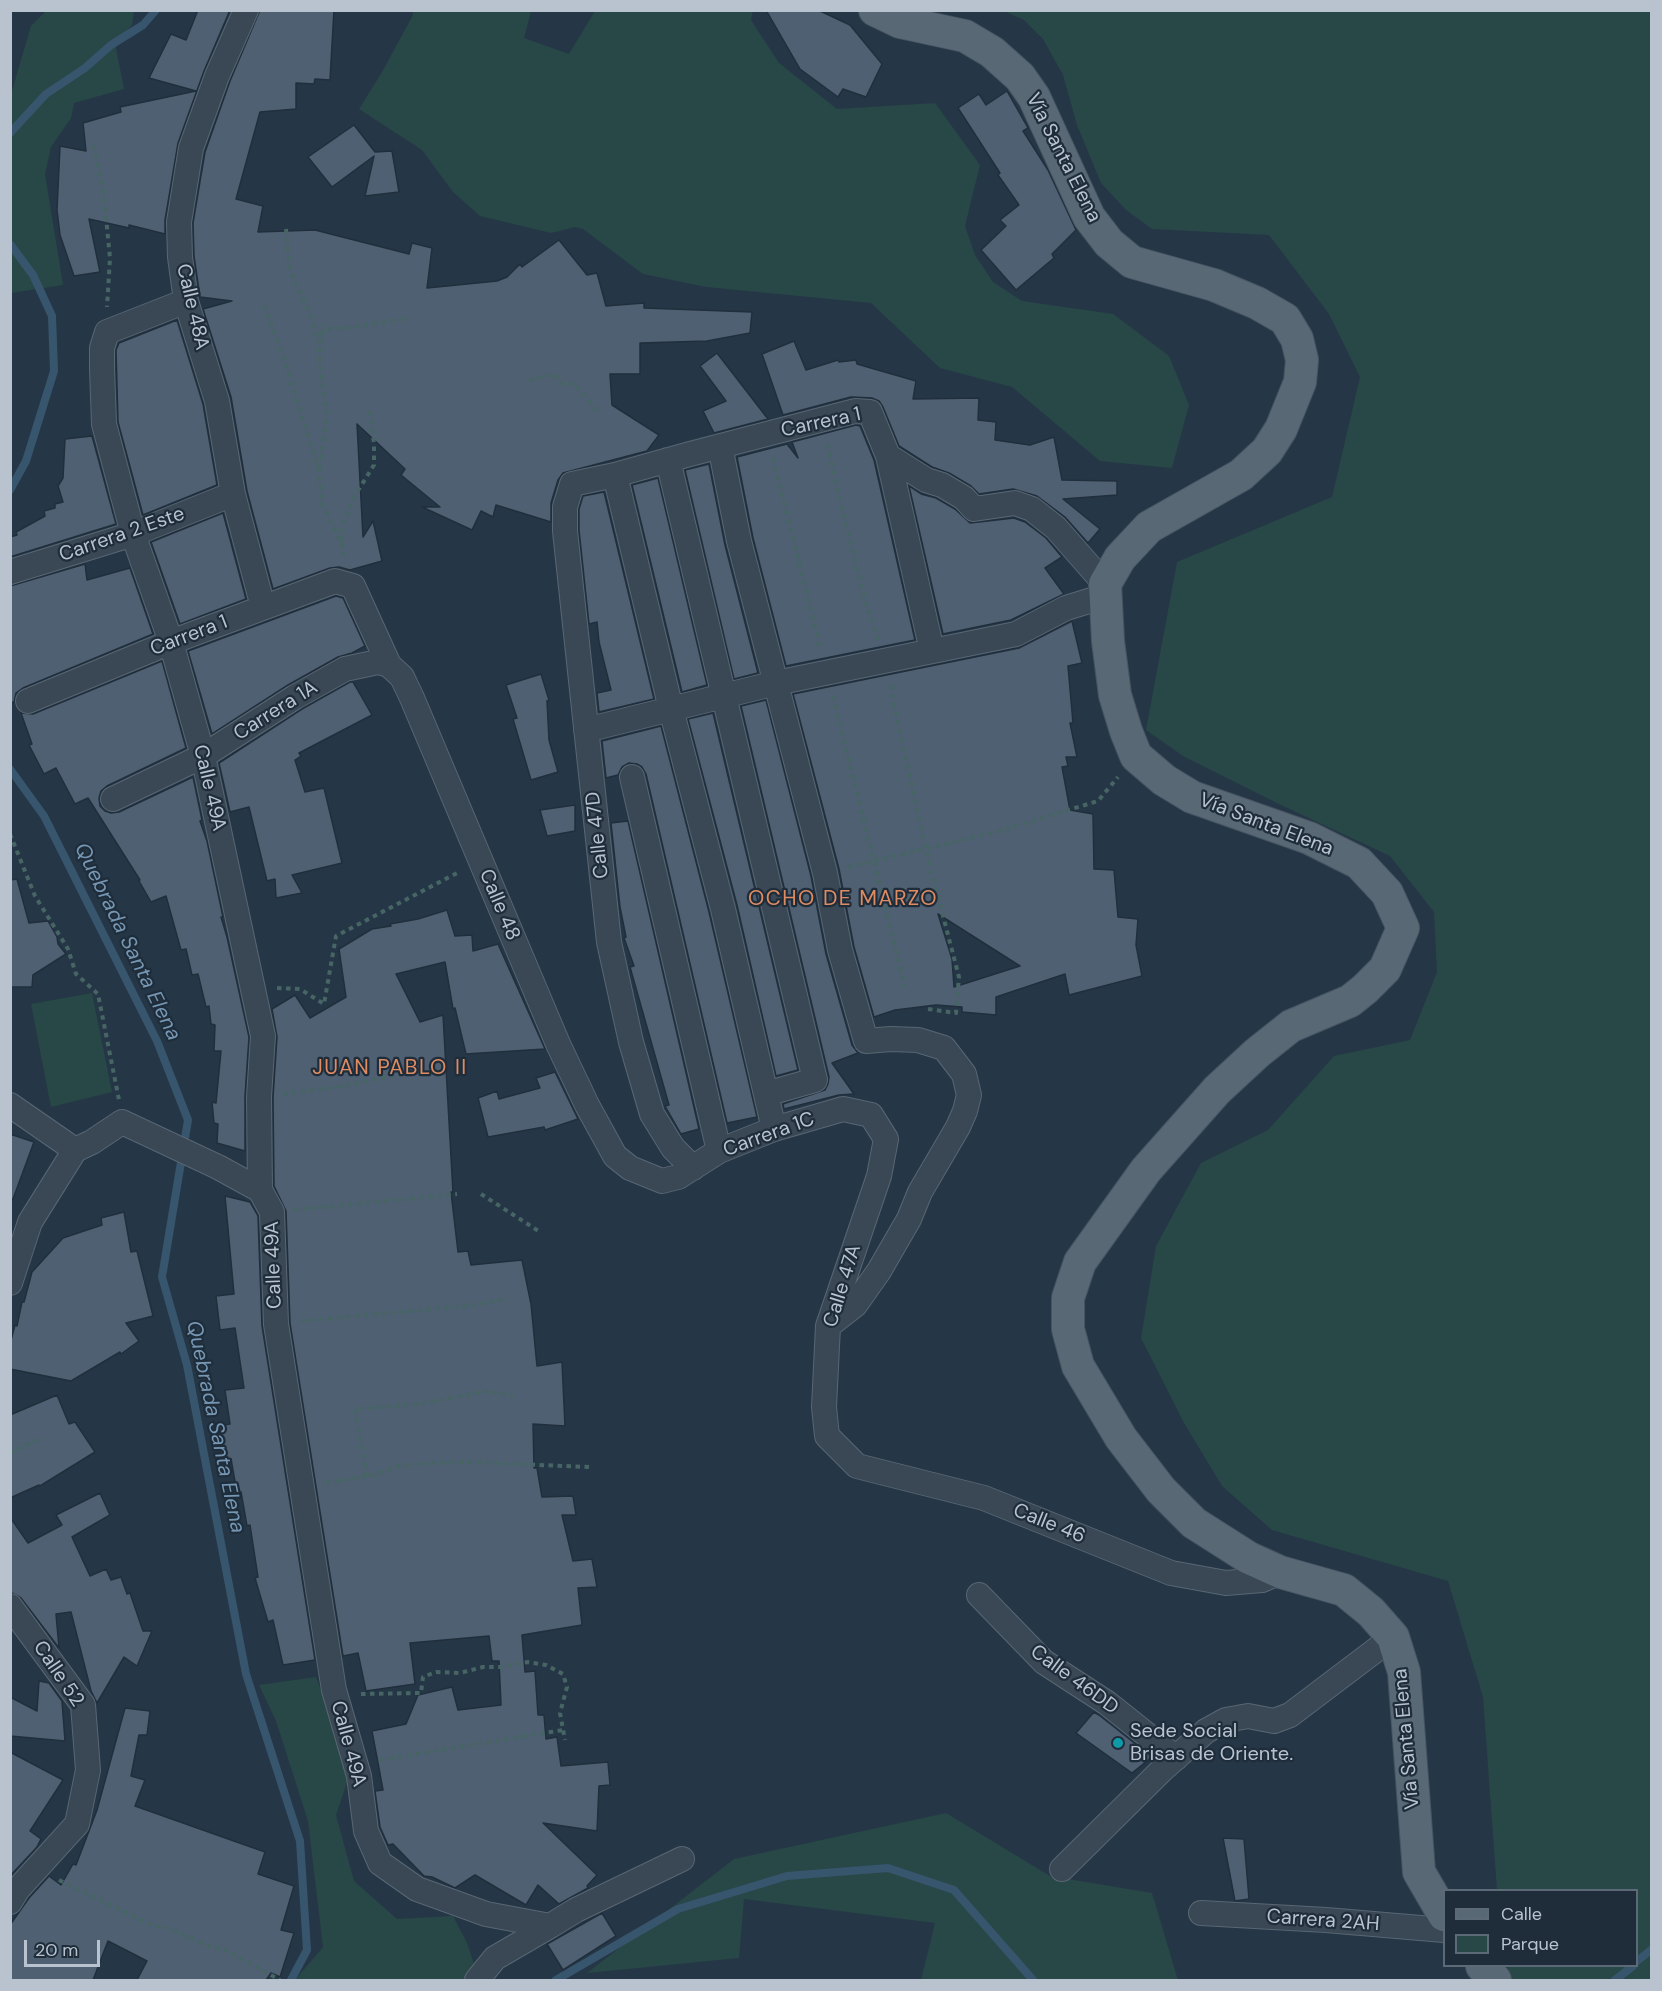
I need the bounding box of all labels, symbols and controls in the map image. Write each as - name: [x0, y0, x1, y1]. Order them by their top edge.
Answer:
- street label: Vía Santa Elena: [1020, 90, 1106, 226]
- street label: Calle 48A: [170, 262, 214, 352]
- street label: Carrera 1: [779, 403, 863, 443]
- street label: Carrera 2 Este: [56, 502, 188, 568]
- street label: Carrera 1: [147, 610, 231, 662]
- street label: Carrera 1A: [230, 676, 322, 746]
- street label: Calle 49A: [187, 743, 231, 833]
- street label: Vía Santa Elena: [1196, 788, 1336, 862]
- street label: Calle 47D: [581, 790, 615, 880]
- water label: Quebrada Santa Elena: [68, 839, 186, 1045]
- street label: Calle 48: [473, 866, 525, 944]
- district label: OCHO DE MARZO: [748, 886, 938, 912]
- district label: JUAN PABLO II: [312, 1055, 468, 1081]
- street label: Carrera 1C: [720, 1107, 818, 1163]
- street label: Calle 49A: [260, 1221, 288, 1309]
- street label: Calle 47A: [819, 1242, 867, 1330]
- water label: Quebrada Santa Elena: [180, 1318, 250, 1536]
- street label: Calle 46: [1009, 1499, 1089, 1549]
- street label: Calle 52: [27, 1637, 89, 1711]
- street label: Calle 46DD: [1025, 1640, 1123, 1720]
- street label: Vía Santa Elena: [1389, 1667, 1425, 1811]
- street label: Calle 49A: [325, 1698, 371, 1790]
- place label: Sede Social Brisas de Oriente.: [1130, 1720, 1293, 1767]
- marker: Sede Social Brisas de Oriente.: [1111, 1736, 1125, 1750]
- legend: [1443, 1889, 1638, 1967]
- text: Calle: [1501, 1902, 1542, 1926]
- street label: Carrera 2AH: [1266, 1905, 1380, 1937]
- scale bar: [27, 1928, 104, 1966]
- text: Parque: [1501, 1932, 1559, 1956]
- text: 20 m: [35, 1938, 78, 1962]

